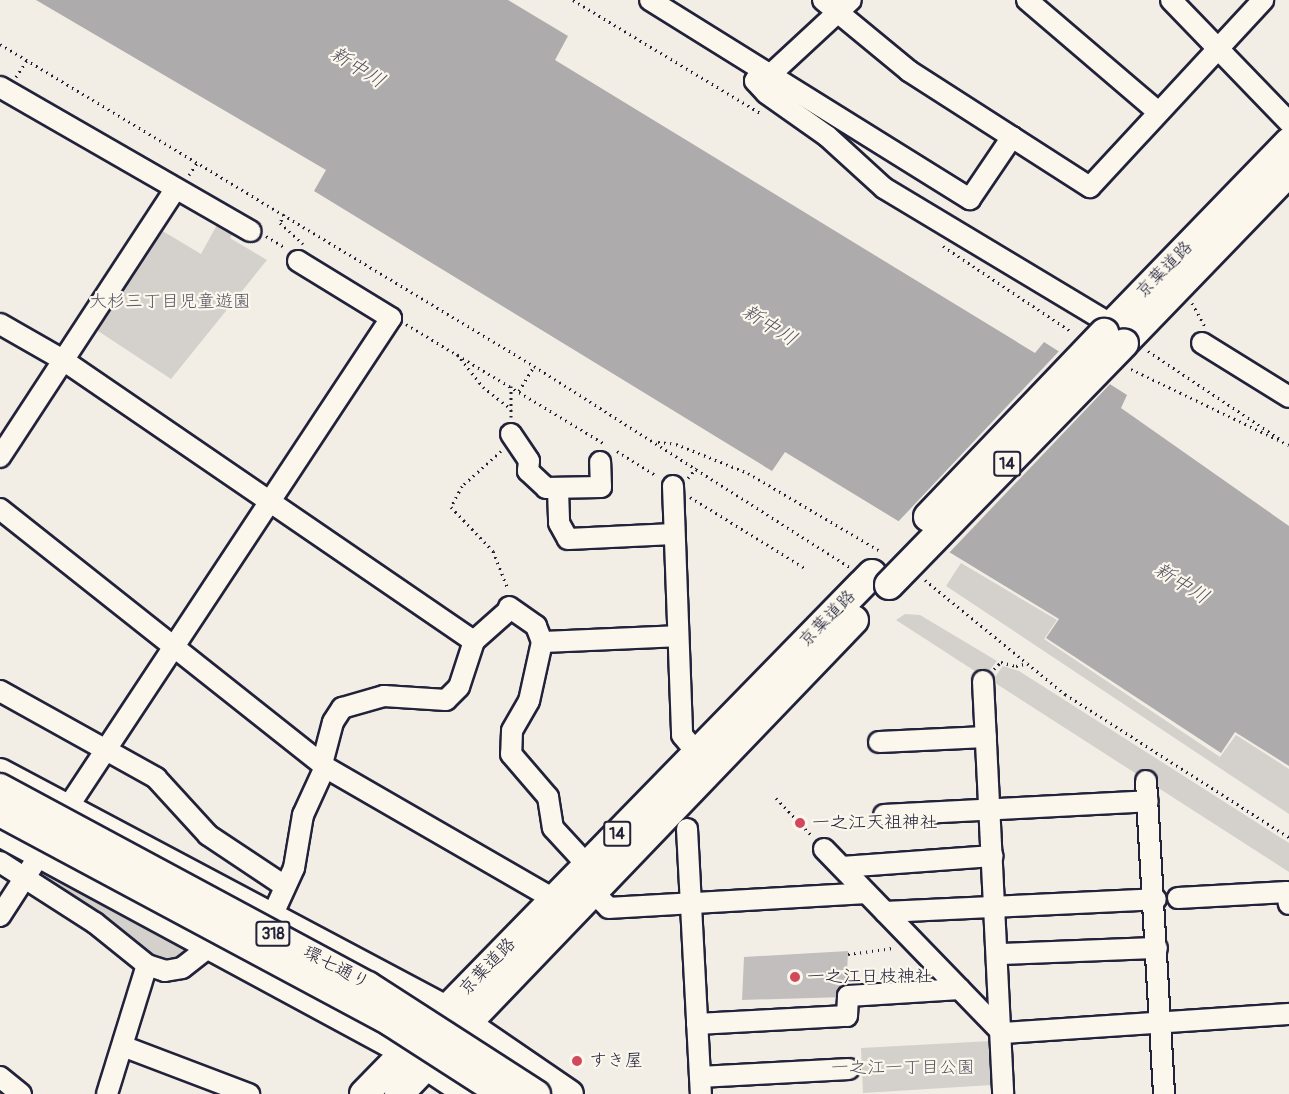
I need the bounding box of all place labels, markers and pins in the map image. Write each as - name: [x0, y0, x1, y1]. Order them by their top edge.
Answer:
- place label: 一之江天祖神社: [812, 812, 938, 834]
- marker: 一之江天祖神社: [793, 816, 807, 830]
- place label: 一之江日枝神社: [807, 966, 933, 988]
- marker: 一之江日枝神社: [788, 970, 802, 984]
- place label: すき屋: [589, 1050, 643, 1072]
- marker: すき屋: [570, 1054, 584, 1068]

